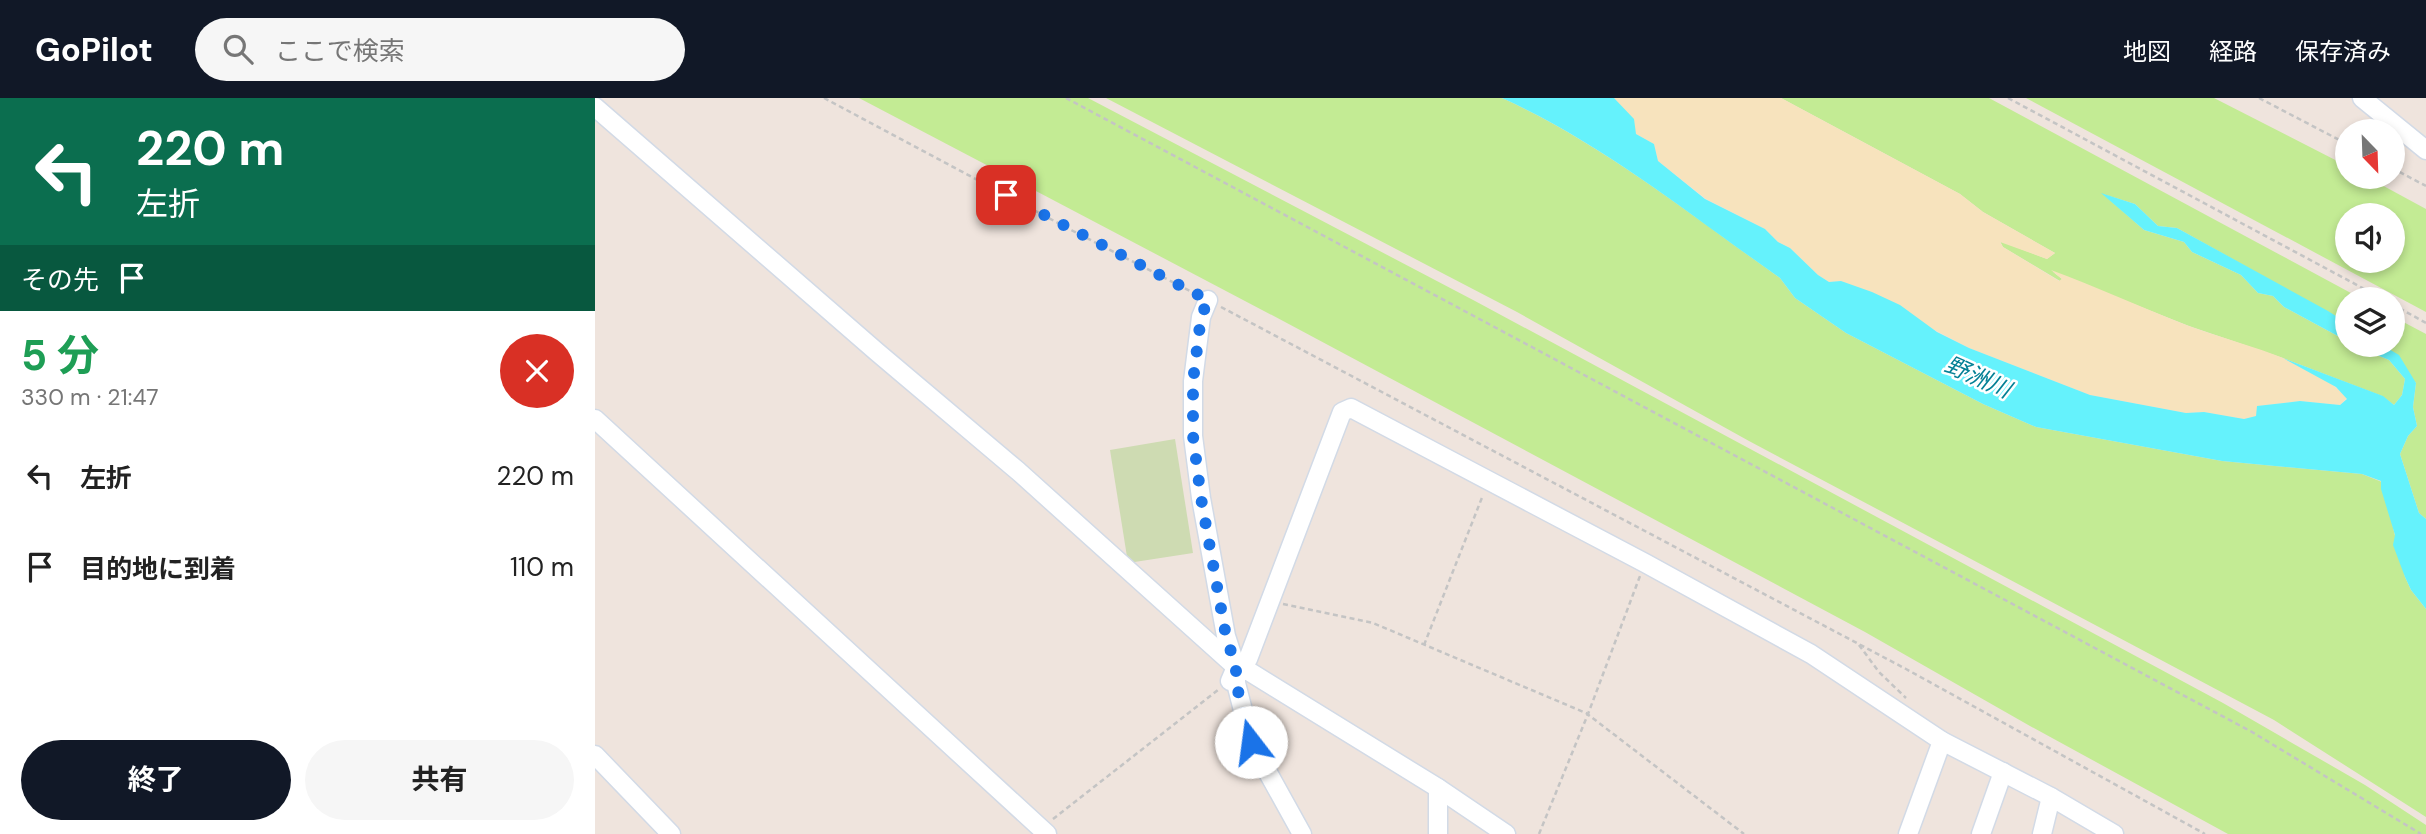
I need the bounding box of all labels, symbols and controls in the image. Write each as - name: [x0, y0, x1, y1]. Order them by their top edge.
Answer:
- search box: [195, 18, 685, 81]
- text: GoPilot: [35, 28, 153, 71]
- icon: search: [219, 30, 257, 68]
- text: ここで検索: [275, 34, 405, 68]
- text: 地図: [2123, 36, 2171, 67]
- text: 経路: [2209, 36, 2257, 67]
- text: 保存済み: [2295, 36, 2391, 67]
- text: 220 m: [136, 116, 284, 180]
- north arrow: [2335, 119, 2405, 189]
- map controls: [2335, 119, 2405, 357]
- icon: left: [21, 126, 112, 217]
- pin: [976, 165, 1036, 225]
- icon: arrive: [987, 176, 1025, 214]
- text: 左折: [136, 183, 200, 225]
- button: sound: [2335, 203, 2405, 273]
- icon: arrive: [113, 259, 151, 297]
- text: その先: [21, 263, 99, 297]
- button: layers: [2335, 287, 2405, 357]
- text: 5 分: [21, 328, 99, 383]
- button: close: [500, 334, 574, 408]
- water label: 野洲川: [1940, 349, 2018, 406]
- text: 330 m · 21:47: [21, 382, 159, 412]
- icon: left: [21, 457, 59, 495]
- text: 220 m: [496, 459, 574, 493]
- text: 左折: [80, 461, 132, 495]
- icon: arrive: [21, 548, 59, 586]
- text: 110 m: [510, 550, 574, 584]
- text: 目的地に到着: [80, 552, 236, 586]
- position arrow: [1214, 705, 1288, 779]
- button: 終了: [21, 740, 291, 820]
- button: 共有: [305, 740, 574, 820]

